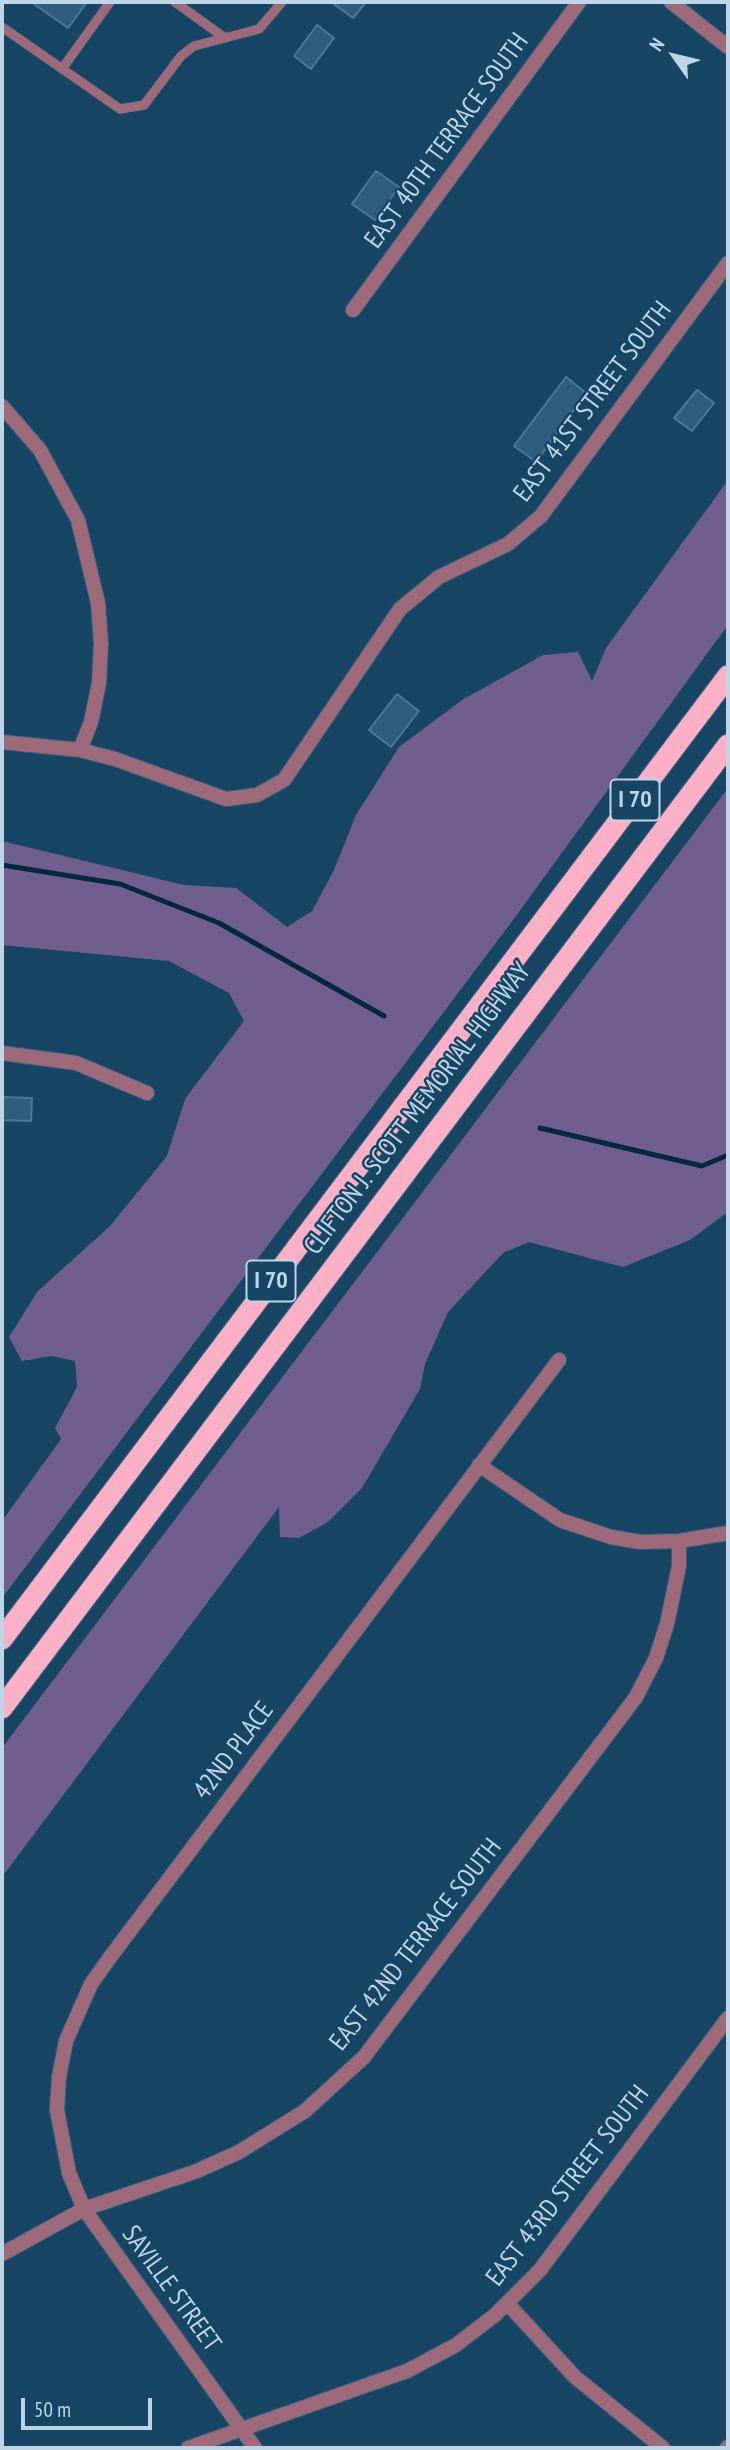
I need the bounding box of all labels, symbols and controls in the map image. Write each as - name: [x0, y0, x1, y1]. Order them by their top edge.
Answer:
- north arrow: [639, 21, 709, 91]
- street label: EAST 40TH TERRACE SOUTH: [359, 27, 535, 255]
- text: N: [644, 33, 669, 55]
- street label: EAST 41ST STREET SOUTH: [508, 296, 678, 508]
- road number: I 70: [610, 780, 660, 820]
- street label: CLIFTON J. SCOTT MEMORIAL HIGHWAY: [298, 957, 538, 1261]
- road number: I 70: [246, 1260, 296, 1302]
- street label: 42ND PLACE: [187, 1696, 281, 1806]
- street label: EAST 42ND TERRACE SOUTH: [324, 1833, 508, 2057]
- street label: EAST 43RD STREET SOUTH: [480, 2079, 656, 2293]
- street label: SAVILLE STREET: [115, 2220, 227, 2358]
- scale bar: [24, 2384, 156, 2428]
- text: 50 m: [34, 2396, 71, 2423]

